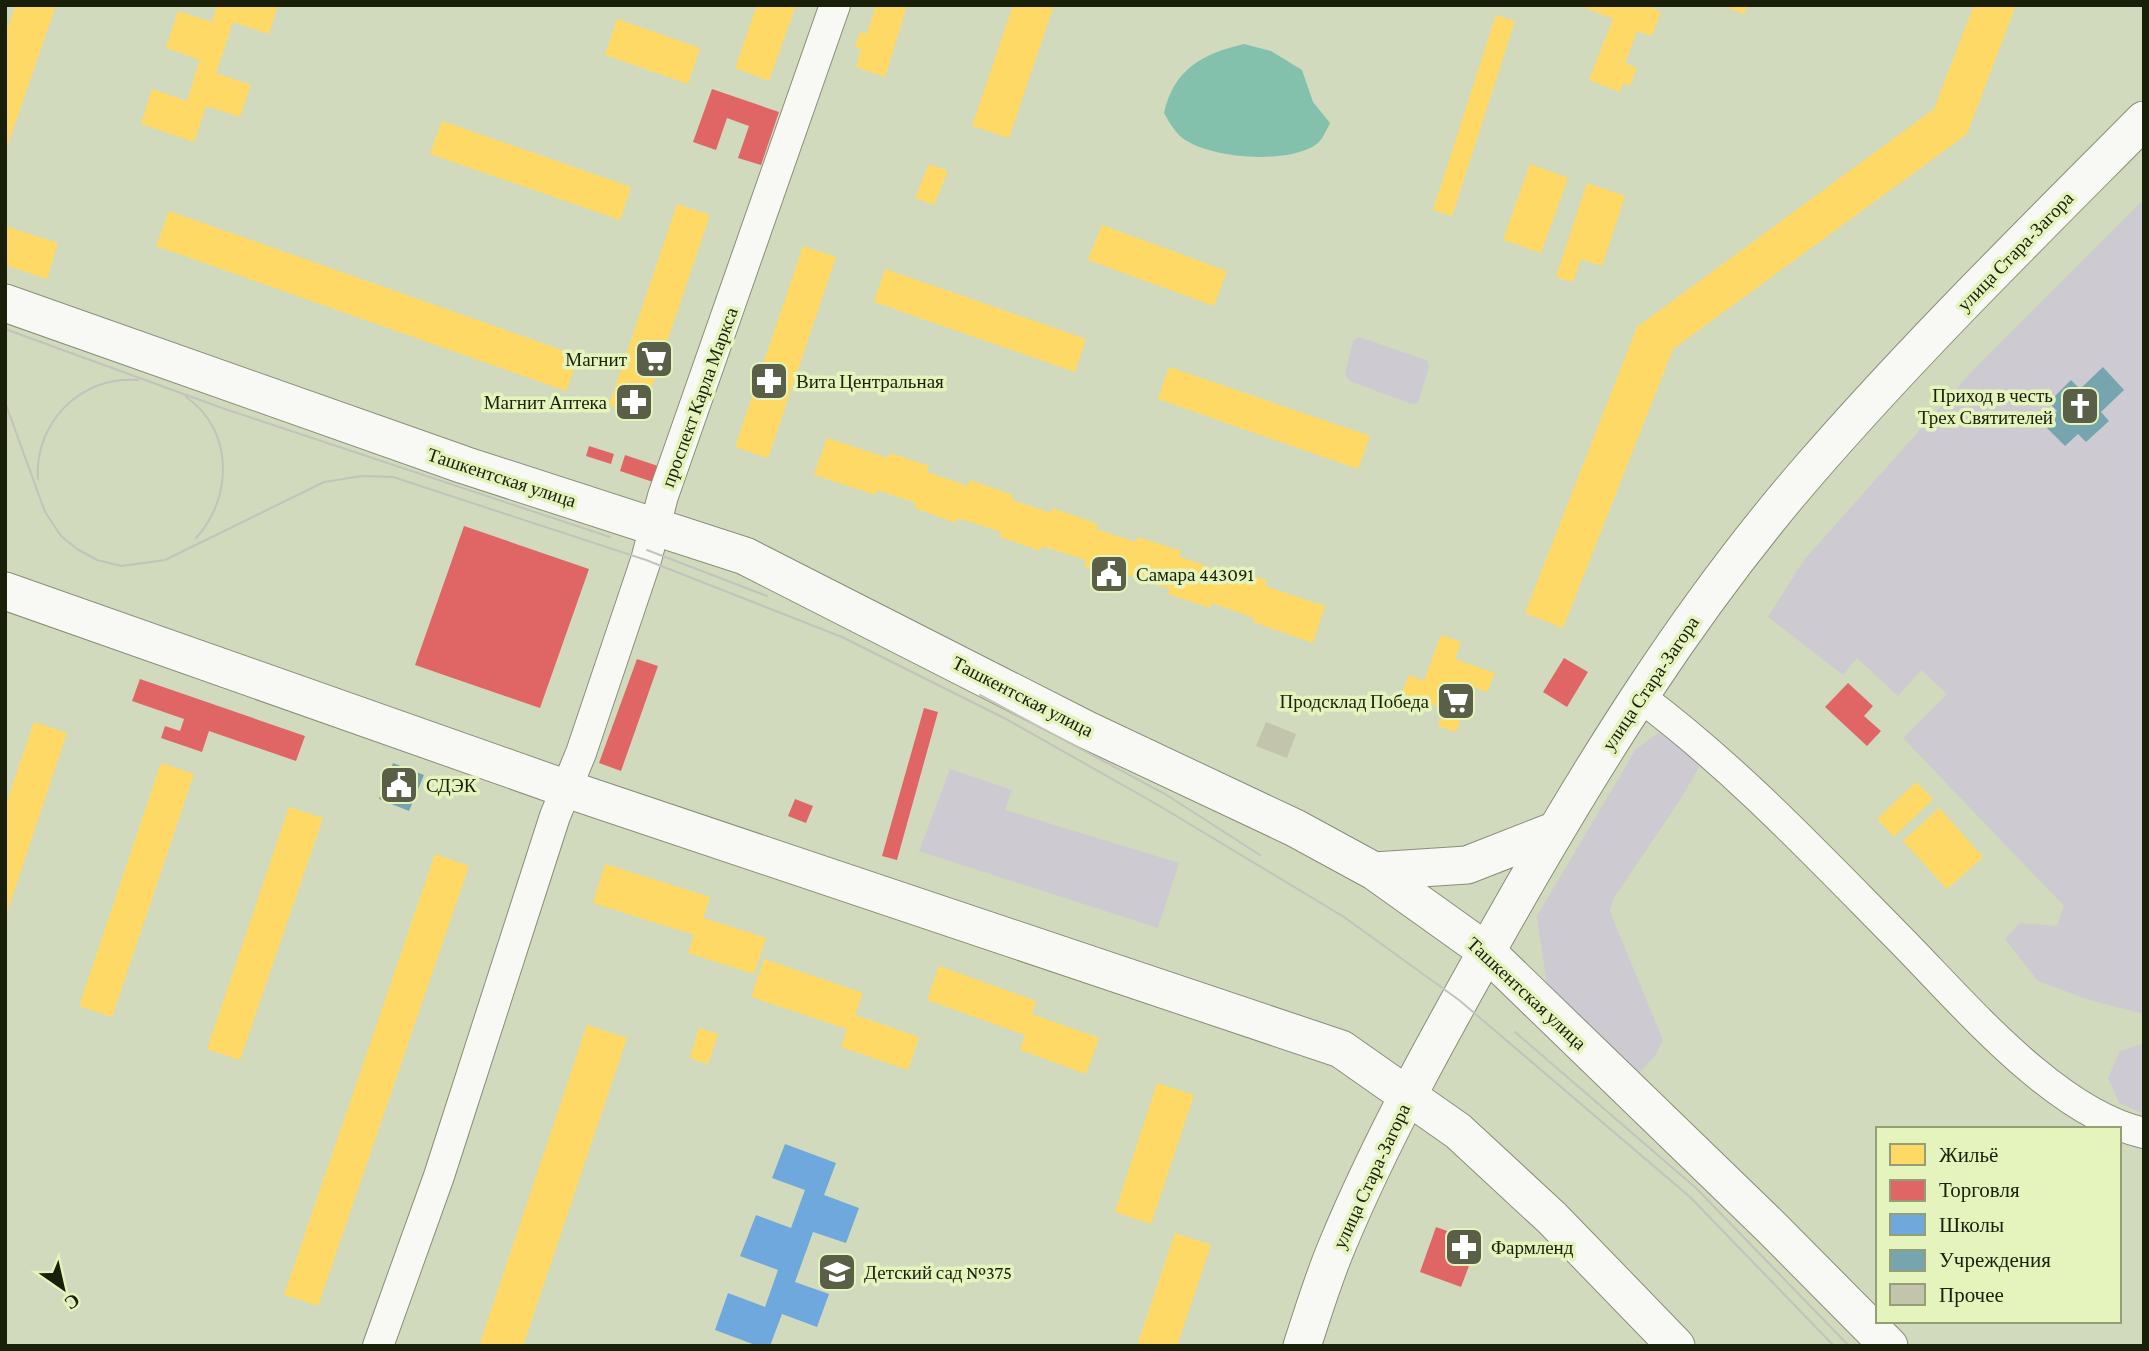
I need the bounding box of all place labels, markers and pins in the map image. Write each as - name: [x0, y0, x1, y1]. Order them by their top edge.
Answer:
- supermarket icon: Магнит: [633, 338, 675, 380]
- place label: Магнит: [565, 349, 628, 370]
- pharmacy icon: Вита Центральная: [748, 360, 790, 402]
- place label: Вита Центральная: [796, 371, 944, 392]
- pharmacy icon: Магнит Аптека: [613, 381, 655, 423]
- place label: Приход в честь Трех Святителей: [1918, 385, 2053, 428]
- church icon: Приход в честь Трех Святителей: [2059, 385, 2101, 427]
- place label: Магнит Аптека: [484, 392, 608, 413]
- public building icon: Самара 443091: [1088, 553, 1130, 595]
- place label: Самара 443091: [1136, 564, 1254, 585]
- supermarket icon: Продсклад Победа: [1435, 680, 1477, 722]
- place label: Продсклад Победа: [1279, 691, 1430, 712]
- public building icon: СДЭК: [378, 764, 420, 806]
- place label: СДЭК: [426, 775, 477, 796]
- pharmacy icon: Фармленд: [1443, 1226, 1485, 1268]
- place label: Фармленд: [1491, 1237, 1574, 1258]
- school or university icon: Детский сад №375: [816, 1251, 858, 1293]
- place label: Детский сад №375: [864, 1262, 1012, 1283]

